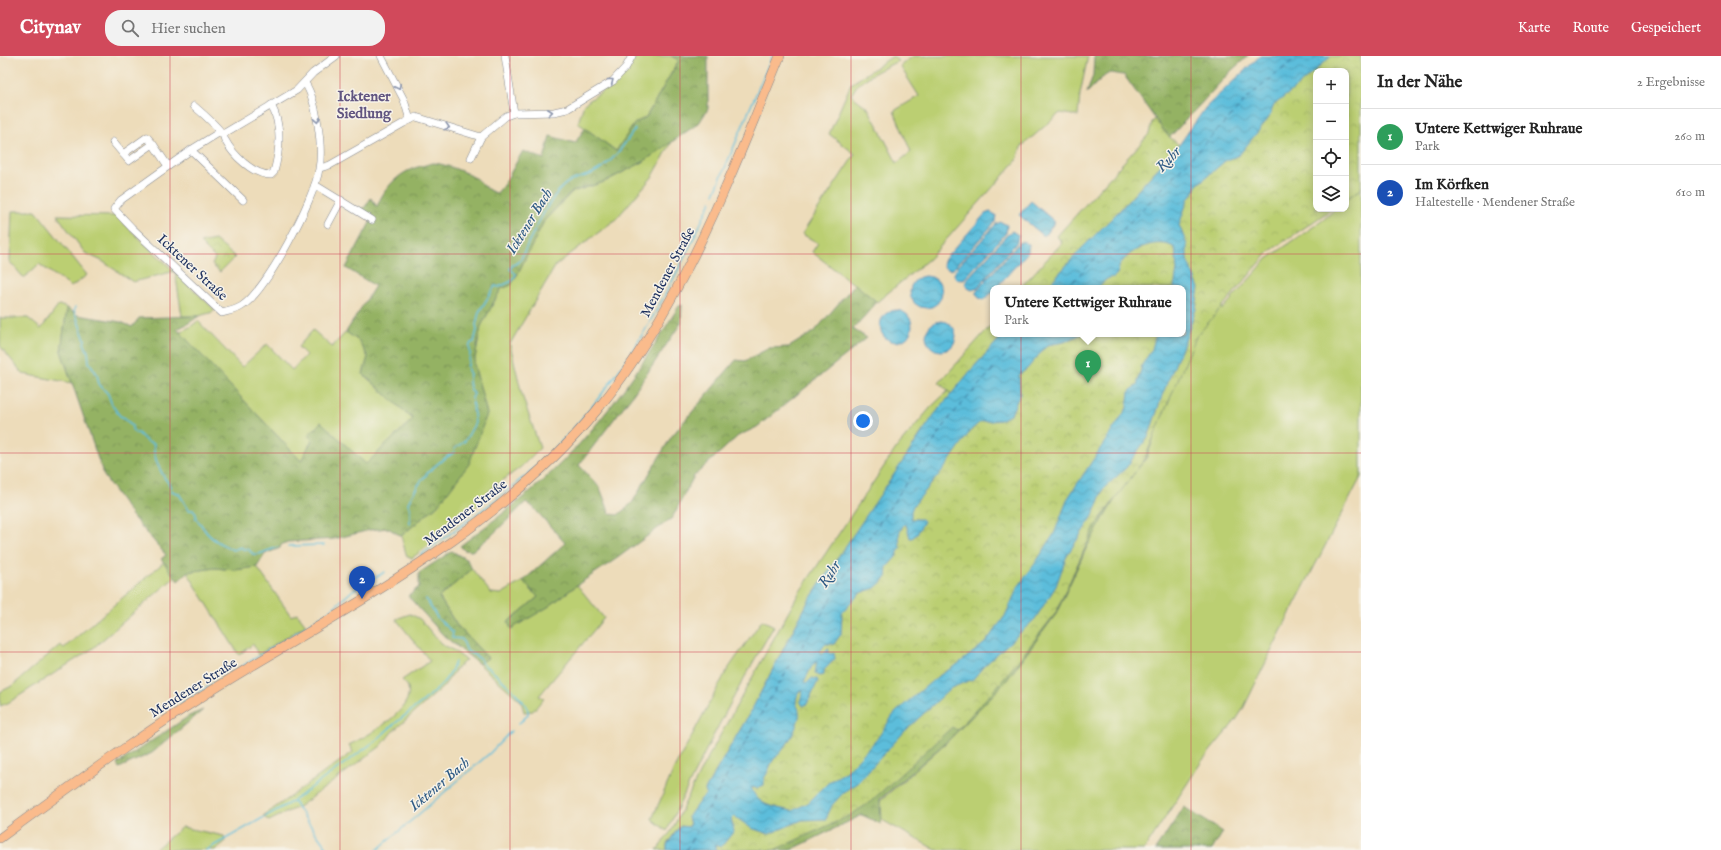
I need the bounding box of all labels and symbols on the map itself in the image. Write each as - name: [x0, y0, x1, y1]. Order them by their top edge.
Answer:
- one-way arrow: [606, 79, 613, 86]
- one-way arrow: [393, 83, 400, 90]
- district label: Icktener Siedlung: [337, 87, 392, 123]
- one-way arrow: [547, 108, 553, 117]
- one-way arrow: [312, 117, 320, 123]
- one-way arrow: [443, 122, 450, 131]
- water label: Ruhr: [1152, 142, 1186, 176]
- water label: Icktener Bach: [501, 185, 557, 258]
- street label: Mendener Straße: [637, 224, 700, 321]
- street label: Icktener Straße: [153, 231, 232, 305]
- pin: 1: [1075, 350, 1101, 383]
- your location: [853, 411, 873, 431]
- street label: Mendener Straße: [420, 475, 511, 550]
- water label: Ruhr: [814, 557, 845, 591]
- pin: 2: [349, 566, 375, 599]
- street label: Mendener Straße: [146, 653, 241, 722]
- water label: Icktener Bach: [404, 753, 474, 816]

